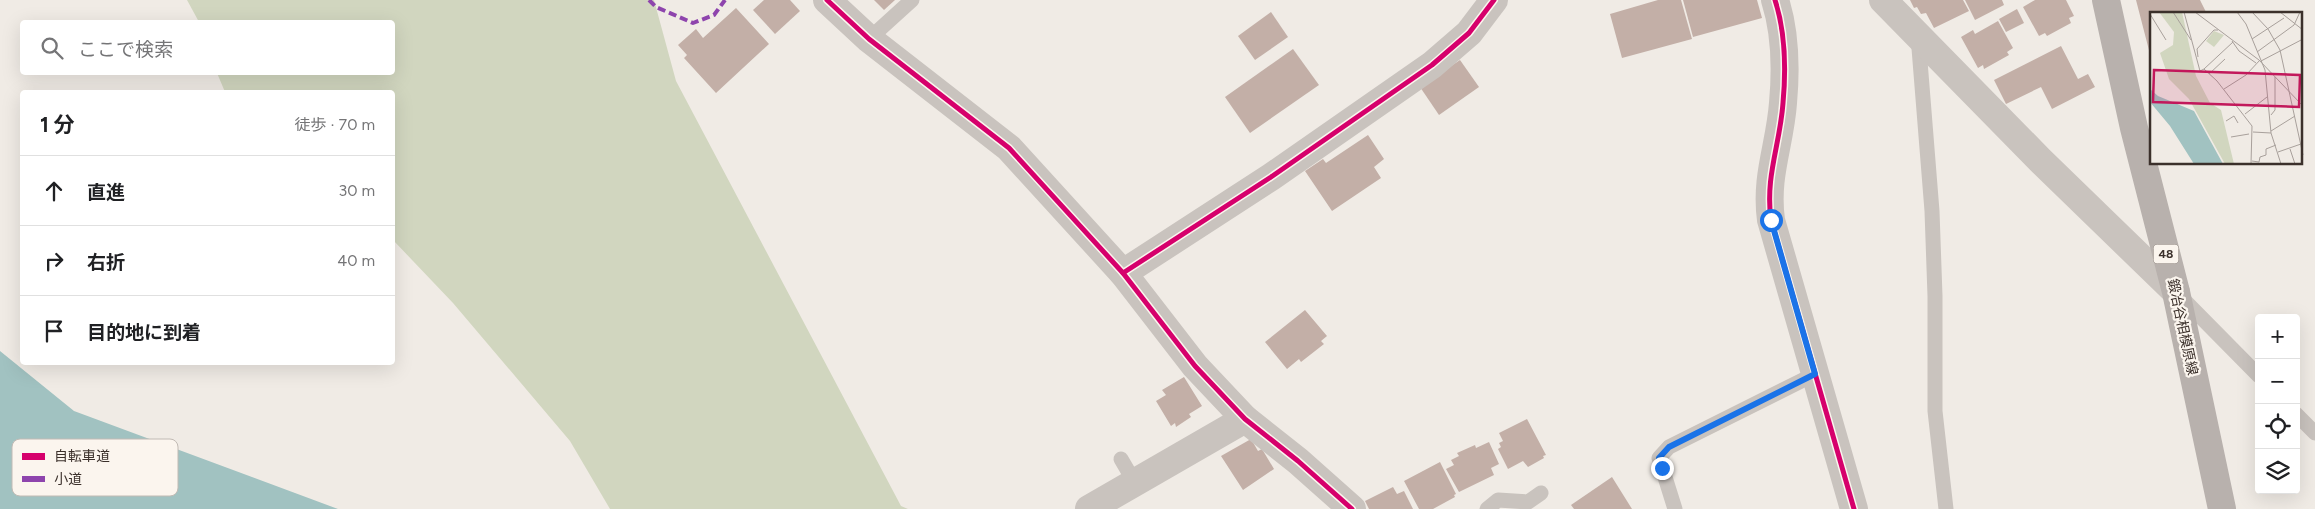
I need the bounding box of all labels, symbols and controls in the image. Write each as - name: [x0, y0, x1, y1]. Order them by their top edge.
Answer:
- inset map: [2150, 12, 2302, 165]
- search box: [20, 20, 395, 75]
- icon: search: [38, 34, 66, 62]
- text: ここで検索: [78, 38, 173, 61]
- text: 1 分: [40, 112, 75, 137]
- text: 徒歩 · 70 m: [295, 115, 375, 134]
- icon: ahead: [40, 177, 68, 205]
- text: 直進: [87, 181, 125, 204]
- text: 30 m: [338, 181, 375, 200]
- route start: [1760, 209, 1783, 232]
- road number: 48: [2154, 244, 2178, 264]
- icon: right: [40, 247, 68, 275]
- text: 右折: [87, 251, 125, 274]
- text: 40 m: [337, 251, 375, 270]
- street label: 鍛冶谷相模原線: [2164, 277, 2201, 377]
- map controls: [2255, 314, 2300, 494]
- button: +: [2255, 314, 2300, 359]
- icon: arrive: [40, 317, 68, 345]
- text: 目的地に到着: [87, 321, 201, 344]
- button: −: [2255, 359, 2300, 404]
- button: locate: [2255, 404, 2300, 449]
- legend: [12, 439, 178, 496]
- text: 自転車道: [54, 448, 110, 465]
- button: layers: [2255, 449, 2300, 494]
- route end: [1651, 457, 1674, 480]
- text: 小道: [54, 471, 82, 488]

